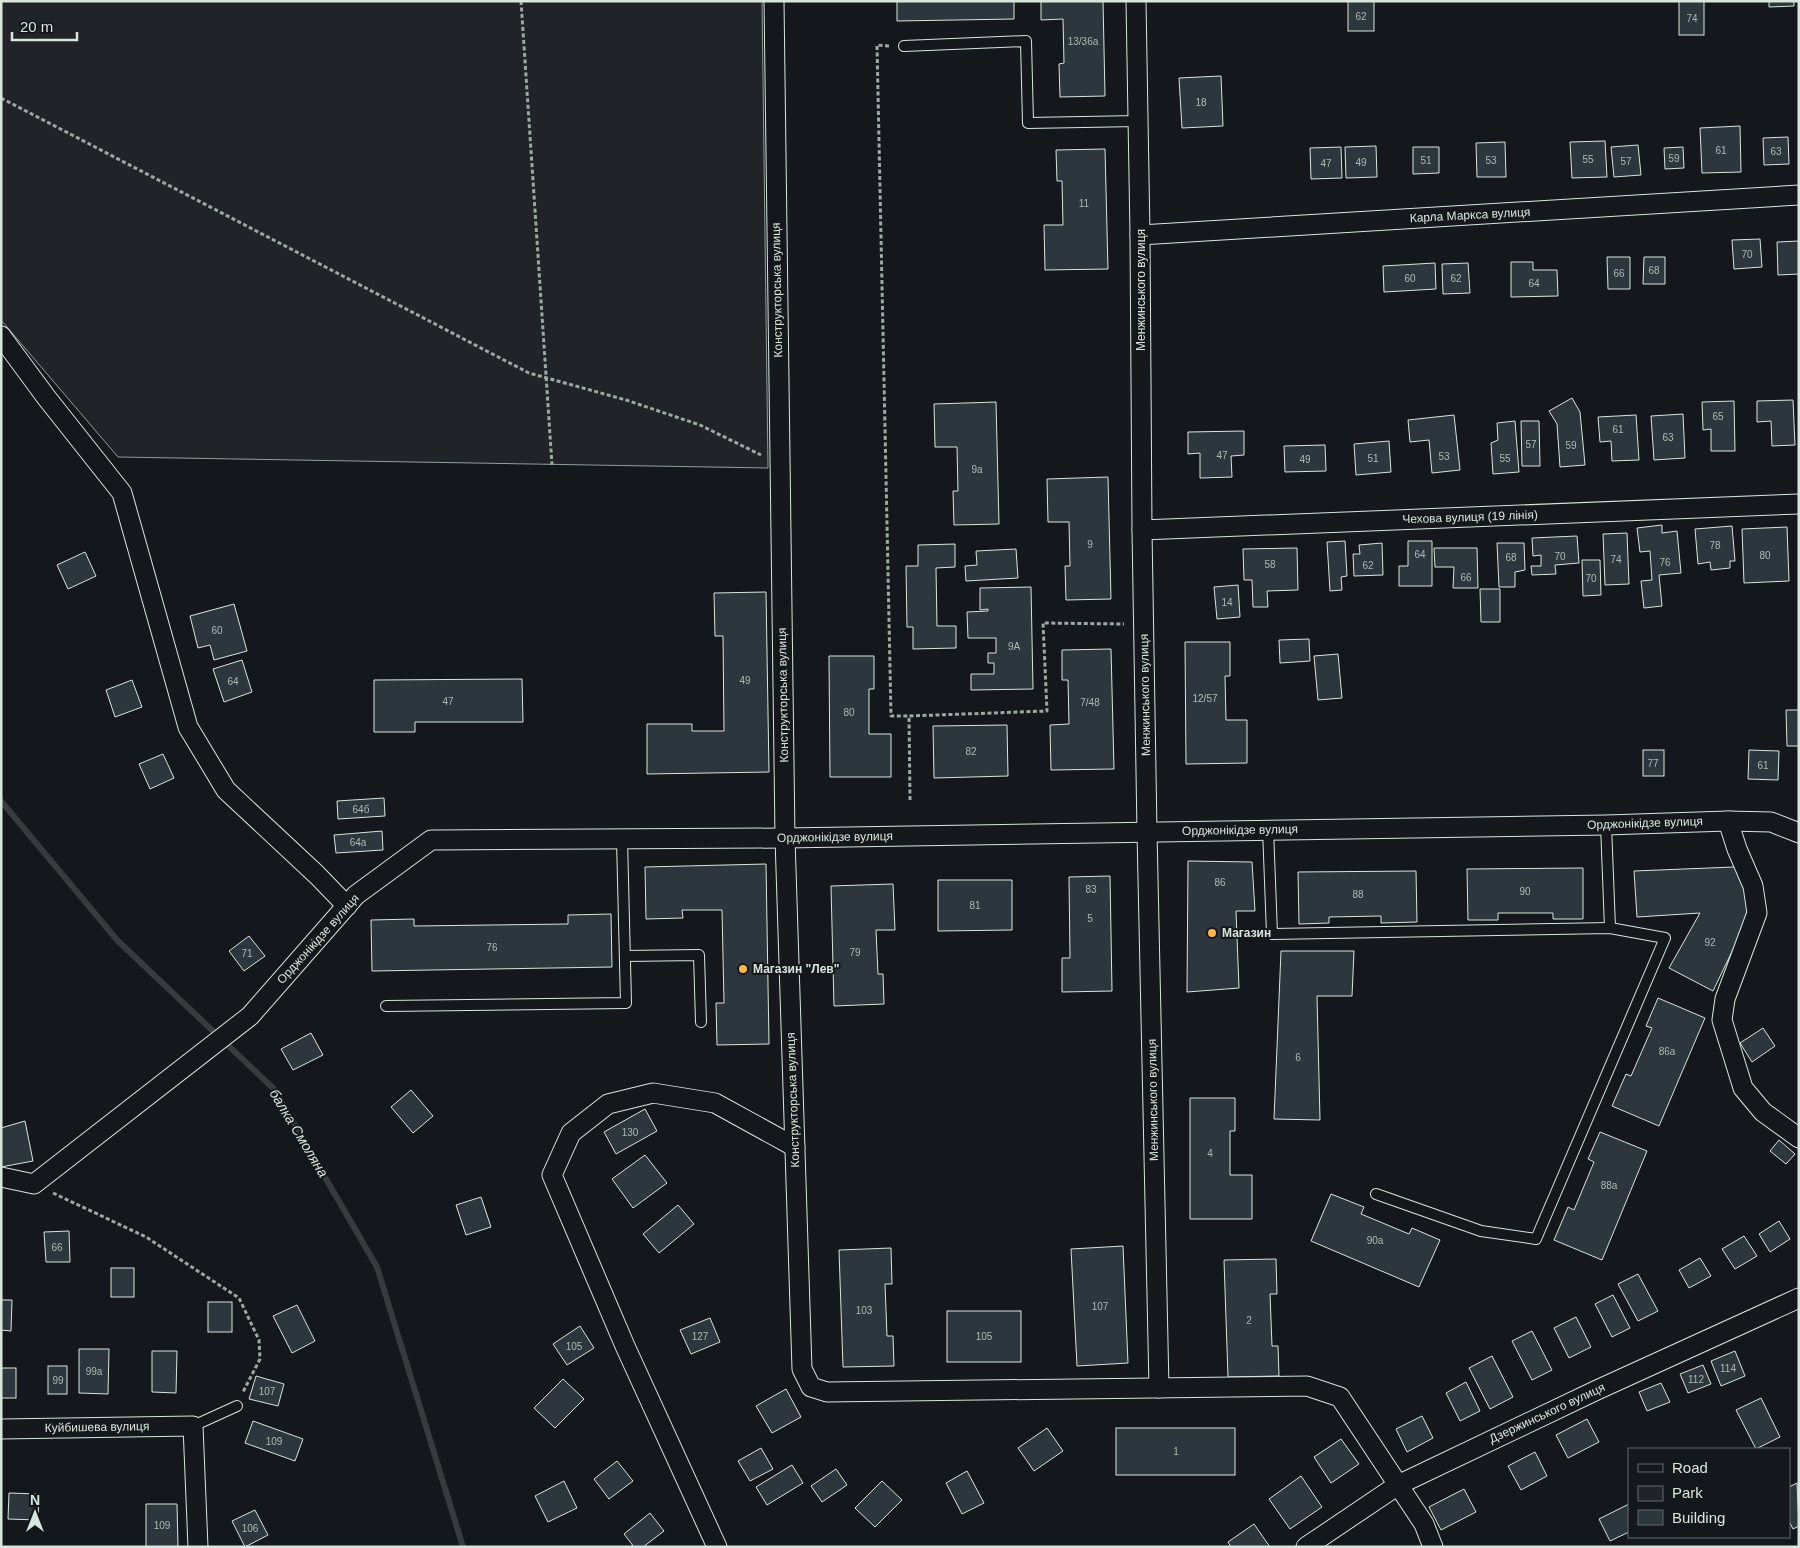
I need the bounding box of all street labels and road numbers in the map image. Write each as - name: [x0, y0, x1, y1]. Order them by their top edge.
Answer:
- street label: Карла Маркса вулиця: [1409, 205, 1531, 225]
- street label: Конструкторська вулиця: [769, 222, 785, 358]
- street label: Менжинського вулиця: [1134, 229, 1148, 351]
- street label: Чехова вулиця (19 лiнiя): [1402, 508, 1538, 526]
- street label: Конструкторська вулиця: [775, 627, 791, 763]
- street label: Менжинського вулиця: [1137, 634, 1153, 756]
- street label: Орджонікідзе вулиця: [1587, 814, 1703, 832]
- street label: Орджонікідзе вулиця: [1182, 822, 1298, 838]
- street label: Орджонікідзе вулиця: [777, 829, 893, 845]
- street label: Орджонікідзе вулиця: [274, 891, 362, 987]
- street label: Конструкторська вулиця: [784, 1032, 802, 1168]
- street label: Менжинського вулиця: [1145, 1039, 1161, 1161]
- street label: Дзержинського вулиця: [1487, 1380, 1607, 1446]
- street label: Куйбишева вулиця: [45, 1419, 149, 1435]

